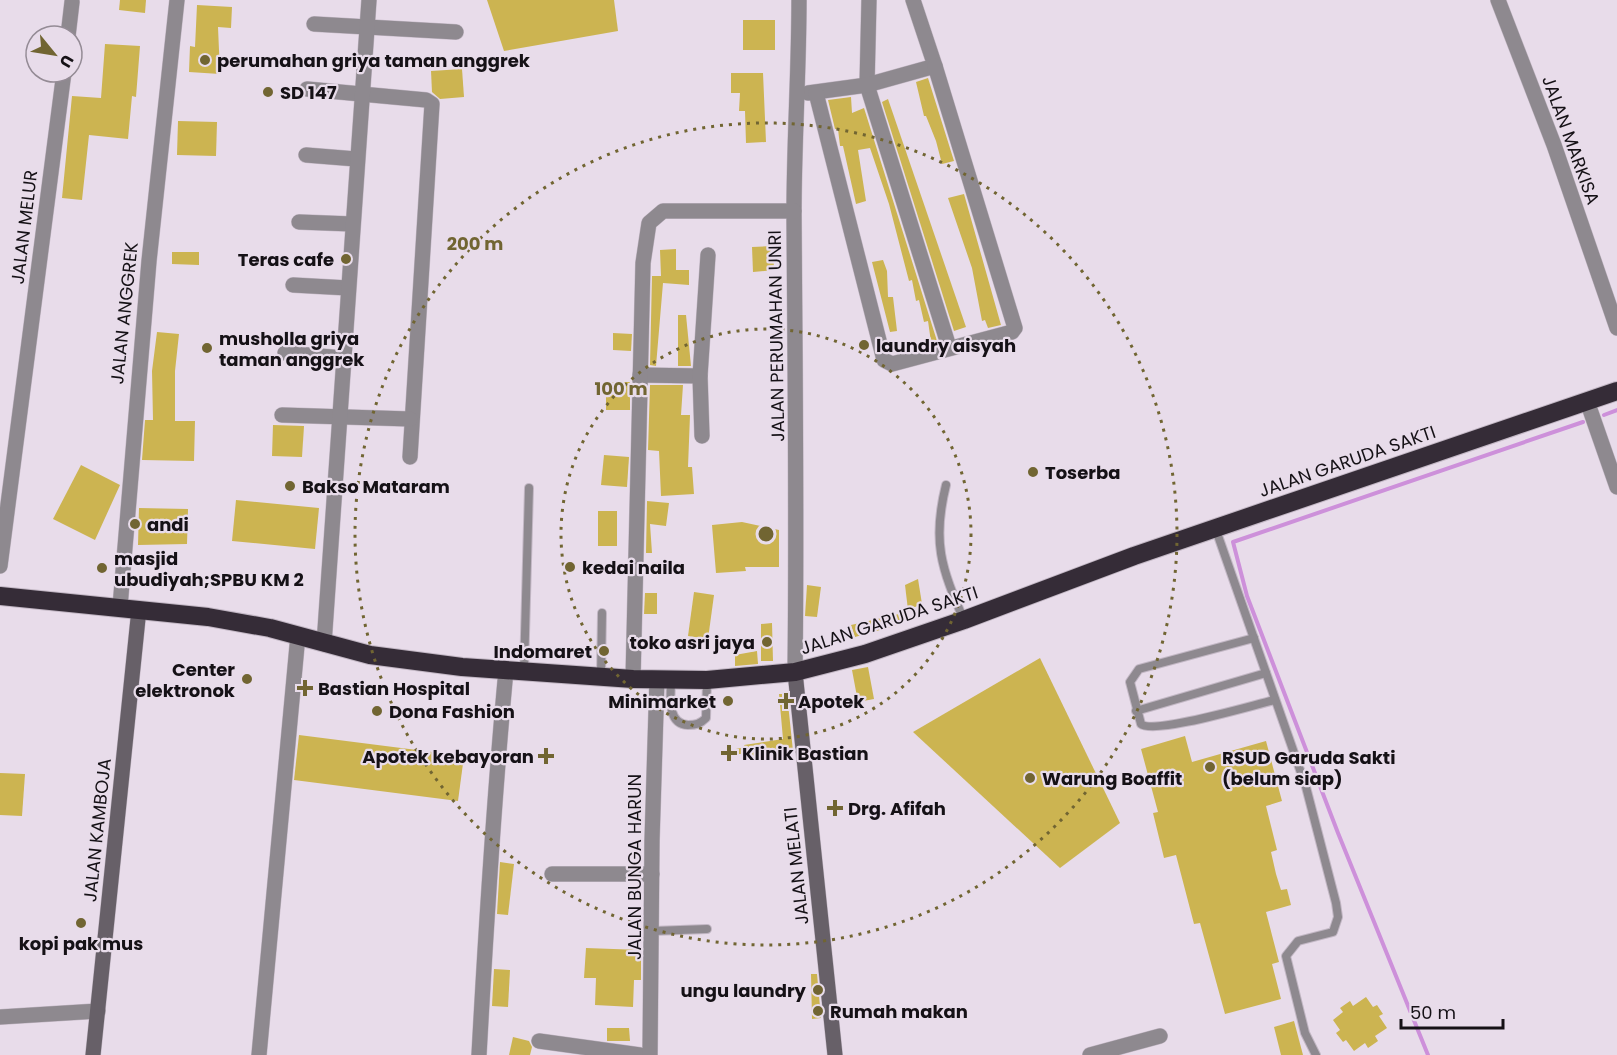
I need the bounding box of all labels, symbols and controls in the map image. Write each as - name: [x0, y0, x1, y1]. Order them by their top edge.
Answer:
- north arrow: [24, 24, 84, 84]
- place label: perumahan griya taman anggrek: [217, 48, 531, 73]
- text: U: [54, 51, 79, 72]
- marker: perumahan griya taman anggrek: [198, 53, 212, 67]
- street label: JALAN MARKISA: [1536, 72, 1606, 208]
- place label: SD 147: [280, 80, 337, 105]
- marker: SD 147: [261, 85, 275, 99]
- street label: JALAN MELUR: [5, 169, 43, 285]
- street label: JALAN PERUMAHAN UNRI: [762, 230, 790, 442]
- text: 200 m: [447, 231, 503, 256]
- street label: JALAN ANGGREK: [104, 240, 144, 385]
- place label: Teras cafe: [238, 247, 334, 272]
- marker: Teras cafe: [339, 252, 353, 266]
- place label: musholla griya taman anggrek: [219, 326, 365, 372]
- place label: laundry aisyah: [876, 333, 1016, 358]
- marker: laundry aisyah: [857, 338, 871, 352]
- marker: musholla griya taman anggrek: [200, 341, 214, 355]
- text: 100 m: [594, 376, 648, 401]
- street label: JALAN GARUDA SAKTI: [1255, 419, 1439, 503]
- place label: Toserba: [1045, 460, 1120, 485]
- marker: Toserba: [1026, 465, 1040, 479]
- place label: Bakso Mataram: [302, 474, 450, 499]
- marker: Bakso Mataram: [283, 479, 297, 493]
- place label: andi: [147, 512, 189, 537]
- marker: andi: [128, 517, 142, 531]
- centre of rings: [756, 524, 776, 544]
- place label: masjid ubudiyah;SPBU KM 2: [114, 546, 304, 592]
- place label: kedai naila: [582, 555, 685, 580]
- marker: kedai naila: [563, 560, 577, 574]
- marker: masjid ubudiyah;SPBU KM 2: [95, 561, 109, 575]
- street label: JALAN GARUDA SAKTI: [797, 579, 981, 661]
- place label: toko asri jaya: [630, 630, 755, 655]
- marker: toko asri jaya: [760, 635, 774, 649]
- place label: Indomaret: [493, 639, 592, 664]
- marker: Indomaret: [597, 644, 611, 658]
- place label: Center elektronok: [135, 657, 236, 703]
- marker: Center elektronok: [240, 672, 254, 686]
- place label: Bastian Hospital: [318, 676, 470, 701]
- marker: Bastian Hospital: [296, 679, 314, 697]
- place label: Minimarket: [608, 689, 716, 714]
- place label: Apotek: [798, 689, 865, 714]
- marker: Minimarket: [721, 694, 735, 708]
- marker: Apotek: [779, 694, 793, 708]
- place label: Dona Fashion: [389, 699, 515, 724]
- marker: Dona Fashion: [370, 704, 384, 718]
- place label: Klinik Bastian: [742, 741, 869, 766]
- place label: Apotek kebayoran: [362, 744, 534, 769]
- marker: Klinik Bastian: [720, 744, 738, 762]
- place label: RSUD Garuda Sakti (belum siap): [1222, 745, 1395, 791]
- marker: Apotek kebayoran: [539, 749, 553, 763]
- street label: JALAN KAMBOJA: [77, 757, 117, 903]
- marker: RSUD Garuda Sakti (belum siap): [1203, 760, 1217, 774]
- place label: Warung Boaffit: [1042, 766, 1182, 791]
- marker: Warung Boaffit: [1023, 771, 1037, 785]
- street label: JALAN BUNGA HARUN: [622, 774, 647, 960]
- place label: Drg. Afifah: [848, 796, 946, 821]
- marker: Drg. Afifah: [826, 799, 844, 817]
- street label: JALAN MELATI: [777, 806, 815, 926]
- marker: kopi pak mus: [74, 916, 88, 930]
- place label: kopi pak mus: [19, 931, 143, 956]
- place label: ungu laundry: [680, 978, 807, 1003]
- marker: ungu laundry: [811, 983, 825, 997]
- scale bar: [1401, 992, 1503, 1030]
- place label: Rumah makan: [830, 999, 968, 1024]
- text: 50 m: [1410, 1000, 1456, 1025]
- marker: Rumah makan: [811, 1004, 825, 1018]

